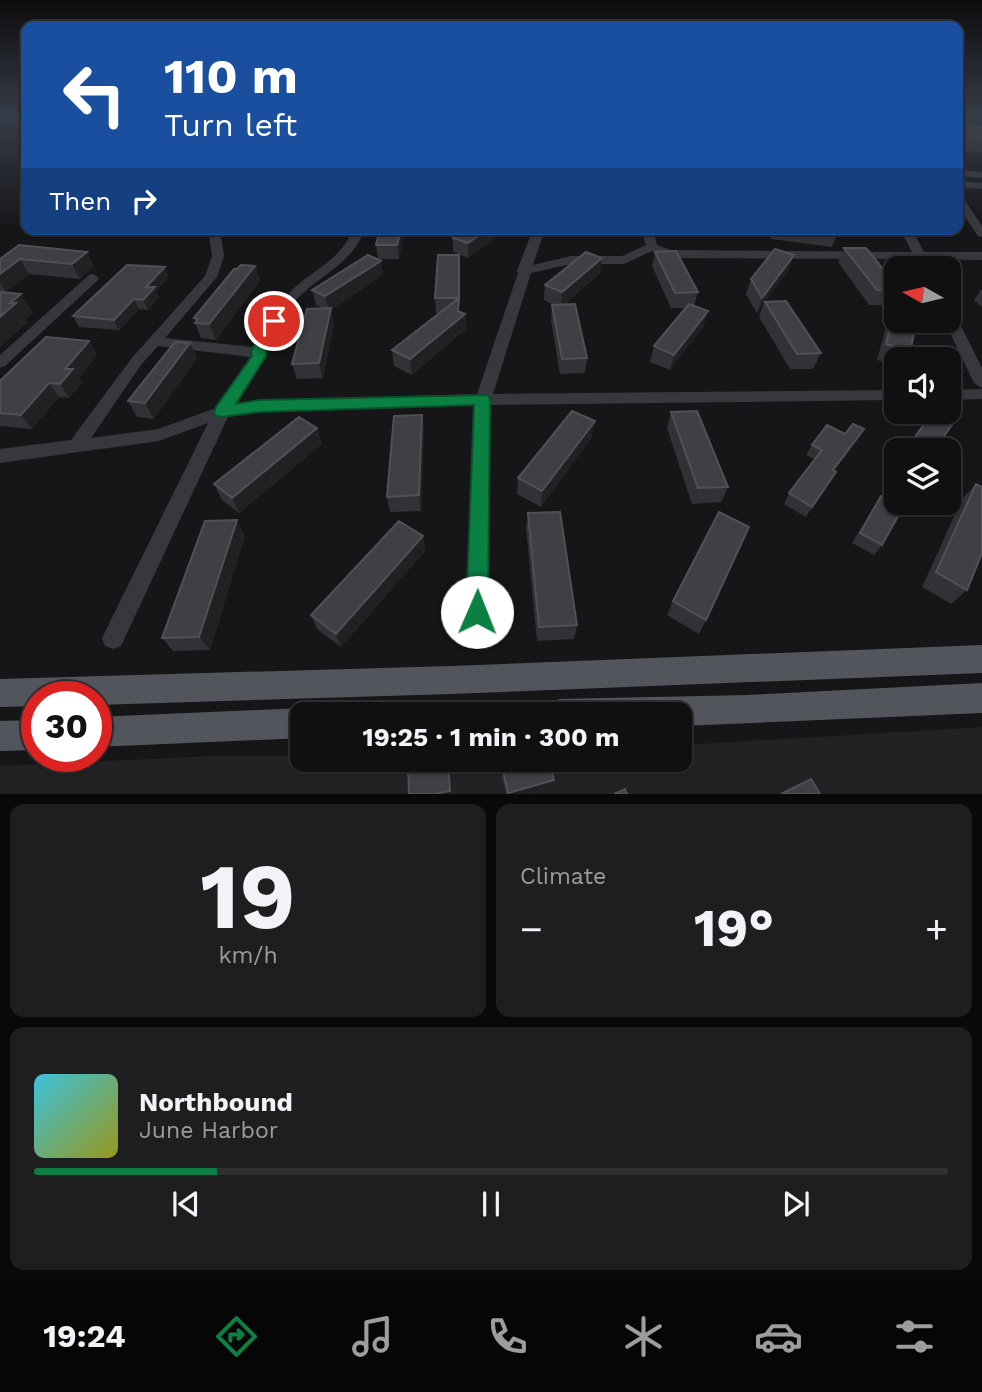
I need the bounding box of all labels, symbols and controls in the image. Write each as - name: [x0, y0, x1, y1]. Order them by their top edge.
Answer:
- text: 110 m: [164, 47, 298, 105]
- icon: left: [49, 49, 140, 140]
- text: Turn left: [164, 106, 297, 144]
- icon: right: [125, 182, 163, 220]
- text: Then: [49, 186, 111, 216]
- north arrow: [884, 256, 961, 332]
- map controls: [884, 256, 961, 515]
- pin: [244, 291, 304, 351]
- icon: arrive: [255, 302, 293, 340]
- button: sound: [884, 347, 961, 424]
- button: layers: [884, 438, 961, 515]
- position arrow: [440, 575, 514, 649]
- speed limit sign: 30: [21, 681, 112, 772]
- text: 19:25 · 1 min · 300 m: [362, 722, 620, 752]
- text: 19: [200, 843, 296, 950]
- text: Climate: [520, 863, 606, 890]
- text: 19°: [694, 898, 774, 959]
- text: −: [520, 907, 543, 951]
- text: +: [925, 907, 948, 951]
- text: km/h: [218, 942, 278, 969]
- text: Northbound: [139, 1087, 293, 1117]
- text: June Harbor: [139, 1117, 278, 1144]
- icon: previous: [167, 1185, 205, 1223]
- icon: pause: [472, 1185, 510, 1223]
- icon: next: [777, 1185, 815, 1223]
- icon: directions: [212, 1312, 261, 1361]
- icon: music: [348, 1312, 397, 1361]
- icon: phone: [483, 1312, 532, 1361]
- icon: climate: [619, 1312, 668, 1361]
- icon: car: [754, 1312, 803, 1361]
- icon: filters: [890, 1312, 939, 1361]
- text: 19:24: [43, 1317, 126, 1355]

